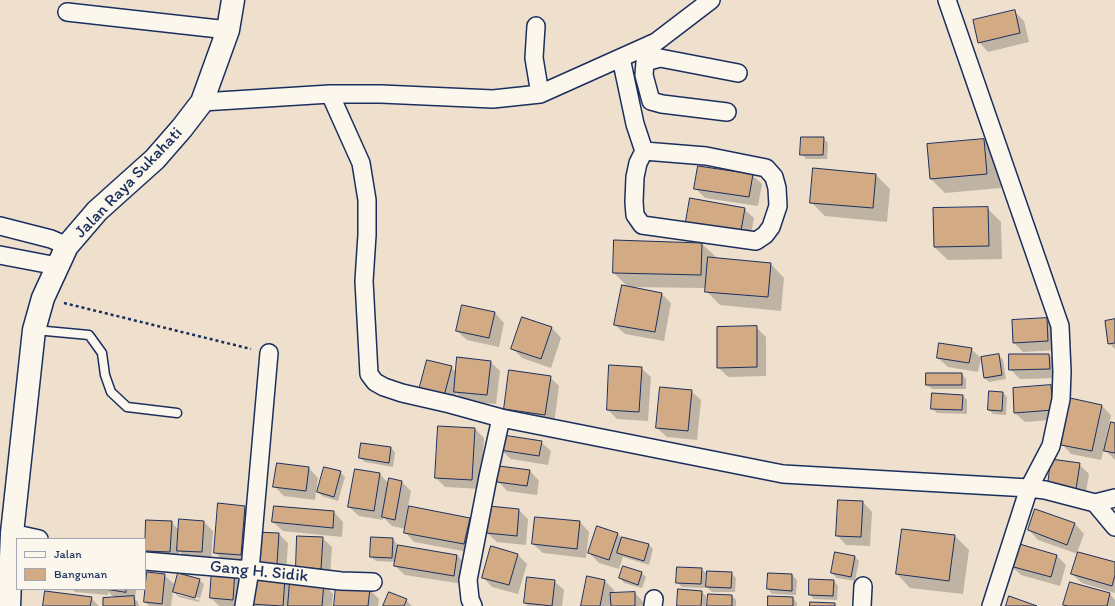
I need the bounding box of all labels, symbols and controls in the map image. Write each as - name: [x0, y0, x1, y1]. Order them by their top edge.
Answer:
- street label: Jalan Raya Sukahati: [71, 123, 187, 243]
- legend: [16, 538, 146, 590]
- text: Jalan: [54, 547, 82, 561]
- street label: Gang H. Sidik: [209, 557, 309, 587]
- text: Bangunan: [54, 567, 107, 581]

